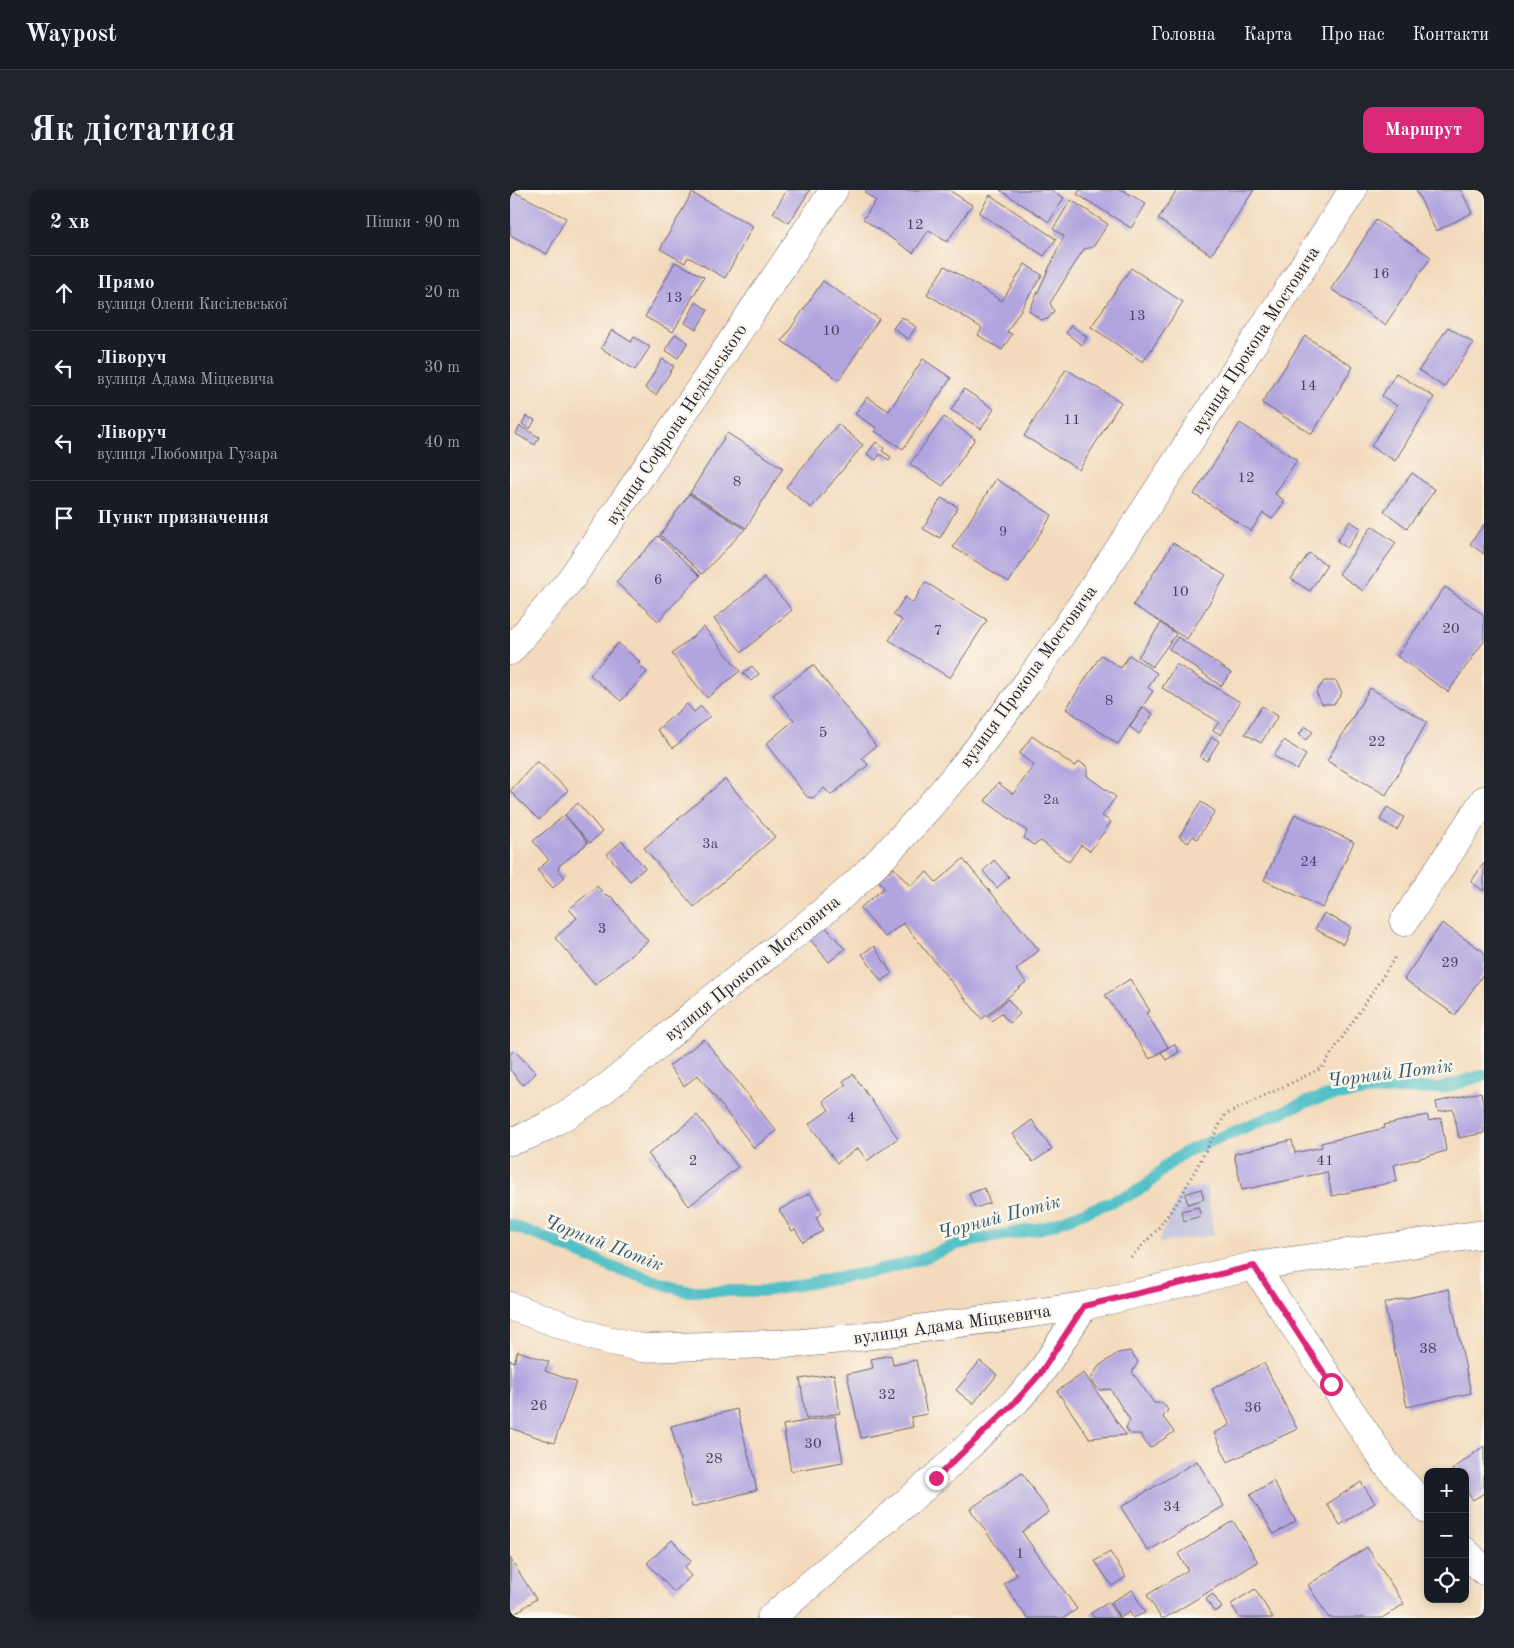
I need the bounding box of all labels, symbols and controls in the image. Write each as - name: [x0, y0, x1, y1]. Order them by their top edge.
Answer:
- text: Waypost: [25, 23, 117, 47]
- text: Головна: [1151, 26, 1216, 44]
- text: Карта: [1244, 26, 1292, 44]
- text: Про нас: [1320, 26, 1385, 44]
- text: Контакти: [1413, 26, 1489, 44]
- button: Маршрут: [1363, 107, 1484, 153]
- text: Як дістатися: [30, 113, 235, 148]
- text: 2 хв: [50, 212, 89, 233]
- text: Пішки · 90 m: [365, 215, 460, 231]
- house number: 12: [906, 218, 924, 233]
- street label: вулиця Прокопа Мостовича: [1188, 243, 1323, 438]
- house number: 16: [1372, 267, 1390, 282]
- text: Прямо: [97, 274, 155, 293]
- icon: ahead: [50, 279, 78, 307]
- text: 20 m: [424, 285, 460, 301]
- house number: 13: [665, 291, 683, 306]
- text: вулиця Олени Кисілевської: [97, 297, 287, 313]
- house number: 13: [1128, 309, 1146, 324]
- street label: вулиця Софрона Недільського: [603, 321, 752, 529]
- house number: 10: [822, 324, 840, 339]
- text: Ліворуч: [97, 349, 167, 368]
- icon: left: [50, 354, 78, 382]
- text: 30 m: [424, 360, 460, 376]
- text: вулиця Адама Міцкевича: [97, 372, 274, 388]
- house number: 14: [1299, 379, 1317, 394]
- house number: 11: [1063, 413, 1081, 428]
- text: Ліворуч: [97, 424, 167, 443]
- icon: left: [50, 429, 78, 457]
- text: 40 m: [424, 435, 460, 451]
- text: вулиця Любомира Гузара: [97, 447, 278, 463]
- house number: 12: [1237, 471, 1255, 486]
- house number: 8: [733, 475, 741, 490]
- icon: arrive: [50, 504, 78, 532]
- text: Пункт призначення: [97, 509, 269, 528]
- house number: 9: [999, 525, 1007, 540]
- house number: 6: [654, 573, 662, 588]
- street label: вулиця Прокопа Мостовича: [957, 582, 1101, 771]
- house number: 10: [1171, 585, 1189, 600]
- house number: 20: [1442, 622, 1460, 637]
- house number: 7: [934, 624, 942, 639]
- house number: 8: [1105, 694, 1113, 709]
- house number: 5: [819, 726, 827, 741]
- house number: 22: [1368, 735, 1386, 750]
- house number: 2а: [1043, 793, 1060, 808]
- house number: 3а: [702, 837, 719, 852]
- house number: 24: [1300, 855, 1318, 870]
- street label: вулиця Прокопа Мостовича: [662, 893, 844, 1045]
- house number: 3: [598, 922, 606, 937]
- house number: 29: [1441, 956, 1459, 971]
- water label: Чорний Потік: [1326, 1057, 1454, 1092]
- house number: 4: [847, 1111, 855, 1126]
- house number: 2: [689, 1154, 697, 1169]
- house number: 41: [1316, 1154, 1334, 1169]
- water label: Чорний Потік: [936, 1193, 1063, 1244]
- water label: Чорний Потік: [541, 1213, 665, 1276]
- street label: вулиця Адама Міцкевича: [852, 1302, 1052, 1348]
- house number: 38: [1419, 1342, 1437, 1357]
- route start: [1320, 1373, 1343, 1396]
- house number: 32: [878, 1388, 896, 1403]
- house number: 26: [530, 1399, 548, 1414]
- house number: 36: [1244, 1401, 1262, 1416]
- house number: 30: [804, 1437, 822, 1452]
- house number: 28: [705, 1452, 723, 1467]
- route end: [925, 1467, 948, 1490]
- map controls: [1424, 1468, 1469, 1603]
- button: +: [1424, 1468, 1469, 1513]
- house number: 34: [1163, 1500, 1181, 1515]
- button: −: [1424, 1513, 1469, 1558]
- house number: 1: [1016, 1547, 1024, 1562]
- button: locate: [1424, 1558, 1469, 1603]

